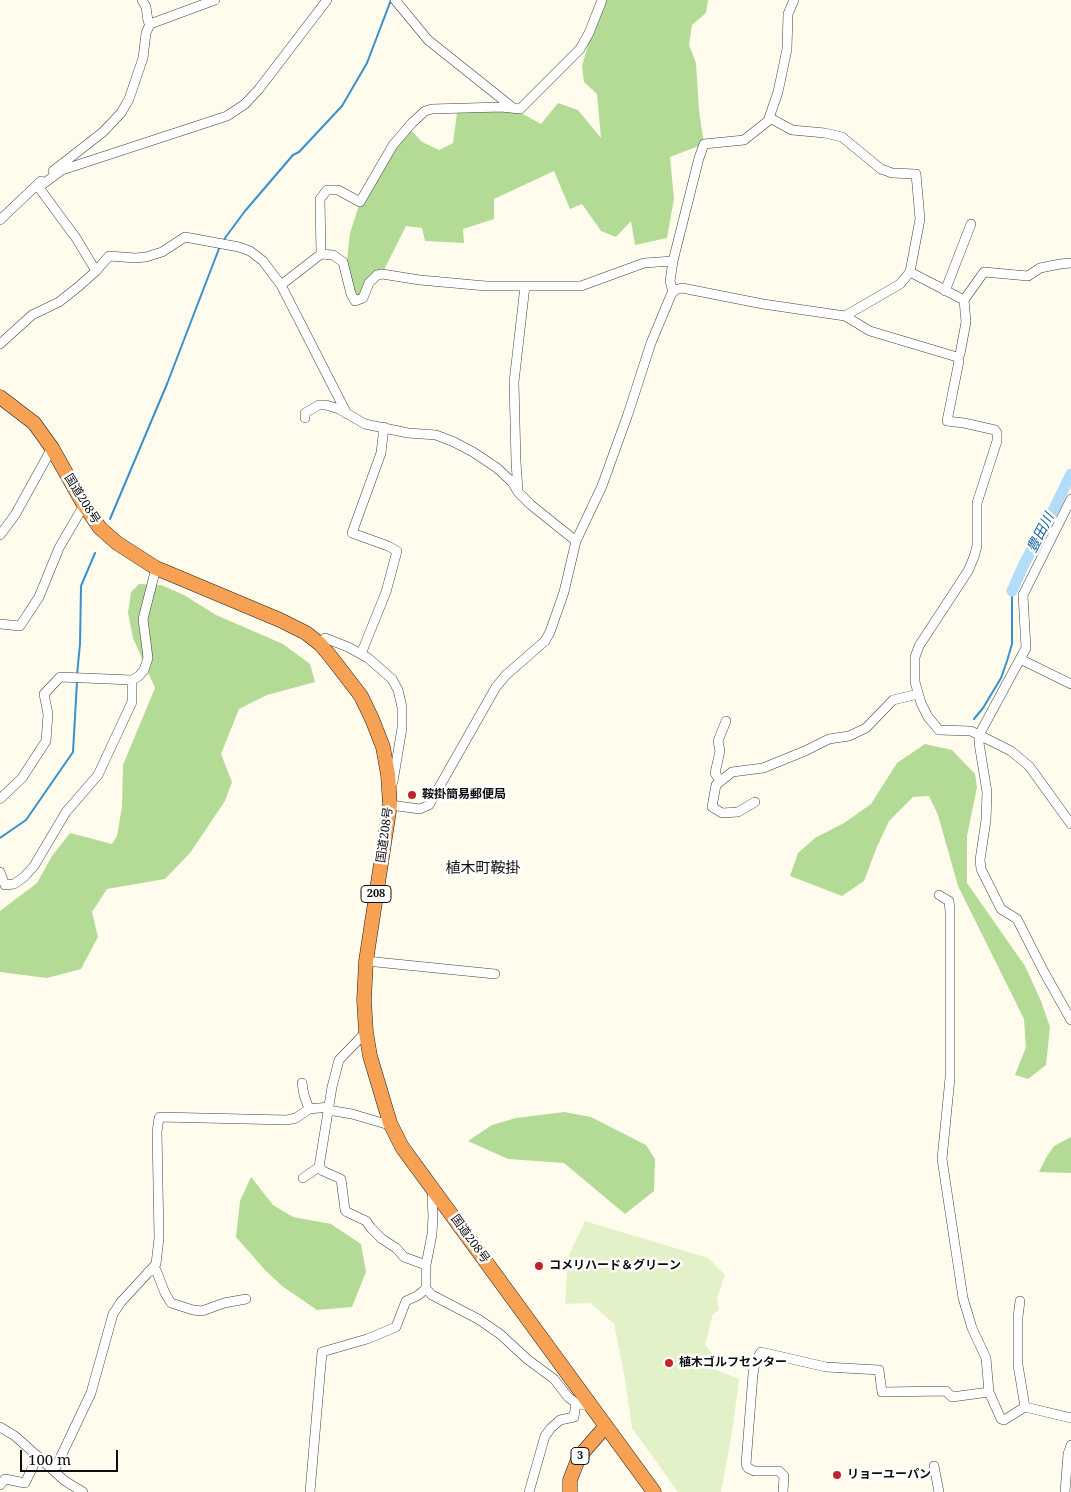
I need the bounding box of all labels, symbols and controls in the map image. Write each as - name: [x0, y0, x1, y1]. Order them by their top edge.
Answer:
- street label: 国道208号: [61, 471, 103, 527]
- water label: 豊田川: [1024, 510, 1058, 556]
- place label: 鞍掛簡易郵便局: [422, 788, 506, 802]
- marker: 鞍掛簡易郵便局: [406, 789, 418, 801]
- street label: 国道208号: [374, 806, 396, 864]
- district label: 植木町鞍掛: [446, 860, 520, 878]
- road number: 208: [361, 886, 391, 902]
- street label: 国道208号: [448, 1212, 492, 1266]
- place label: コメリハード＆グリーン: [549, 1259, 681, 1273]
- marker: コメリハード＆グリーン: [533, 1260, 545, 1272]
- place label: 植木ゴルフセンター: [679, 1356, 787, 1370]
- marker: 植木ゴルフセンター: [663, 1357, 675, 1369]
- scale bar: [22, 1440, 120, 1472]
- road number: 3: [571, 1448, 589, 1464]
- text: 100 m: [28, 1449, 71, 1469]
- place label: リョーユーパン: [847, 1468, 931, 1482]
- marker: リョーユーパン: [831, 1469, 843, 1481]

